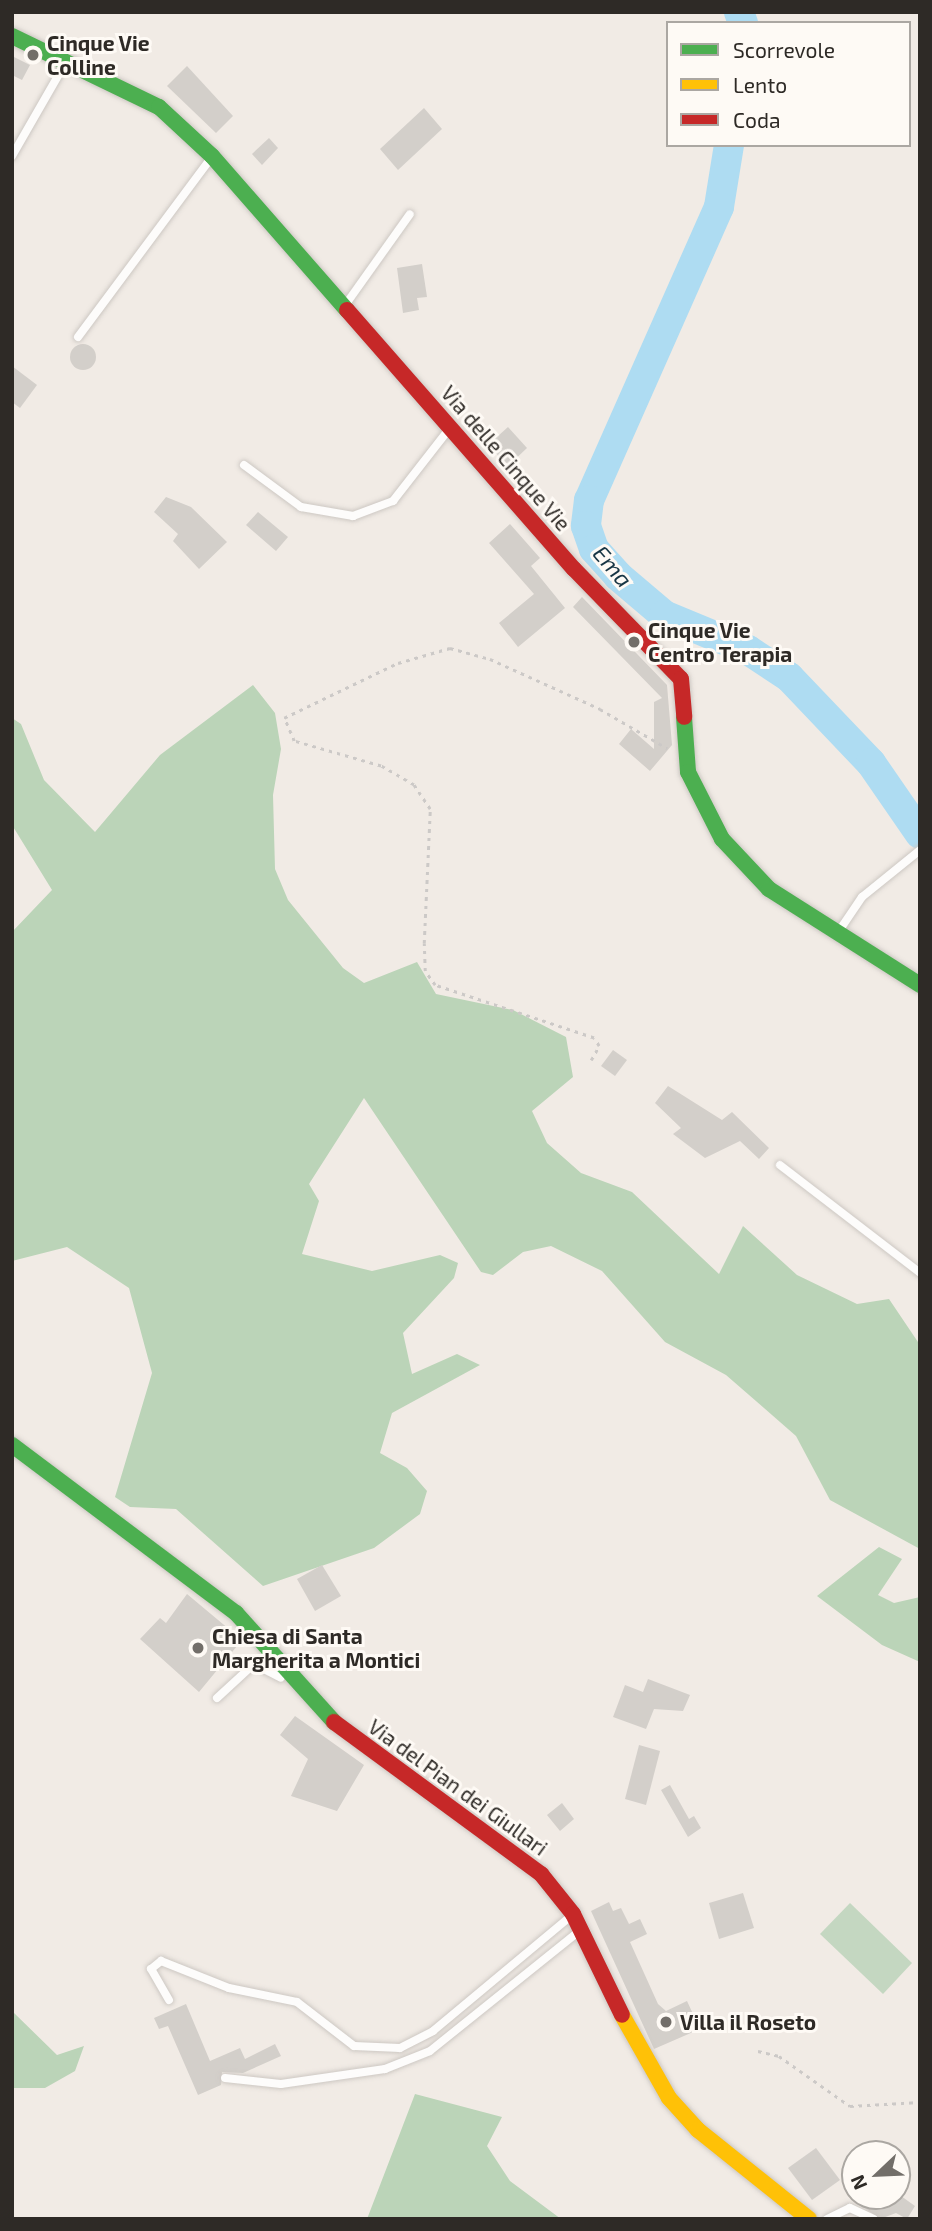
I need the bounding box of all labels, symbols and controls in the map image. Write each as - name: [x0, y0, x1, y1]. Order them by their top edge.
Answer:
- legend: [666, 21, 911, 147]
- place label: Cinque Vie Colline: [47, 30, 150, 80]
- text: Scorrevole: [733, 37, 835, 62]
- marker: Cinque Vie Colline: [25, 47, 41, 63]
- text: Lento: [733, 72, 787, 97]
- text: Coda: [733, 107, 780, 132]
- street label: Via delle Cinque Vie: [436, 380, 576, 536]
- water label: Ema: [587, 540, 639, 592]
- place label: Cinque Vie Centro Terapia: [648, 617, 793, 667]
- marker: Cinque Vie Centro Terapia: [626, 634, 642, 650]
- place label: Chiesa di Santa Margherita a Montici: [212, 1623, 420, 1673]
- marker: Chiesa di Santa Margherita a Montici: [190, 1640, 206, 1656]
- street label: Via del Pian dei Giullari: [363, 1713, 553, 1861]
- place label: Villa il Roseto: [680, 2009, 817, 2035]
- marker: Villa il Roseto: [658, 2014, 674, 2030]
- north arrow: [841, 2140, 911, 2210]
- text: N: [845, 2172, 871, 2193]

